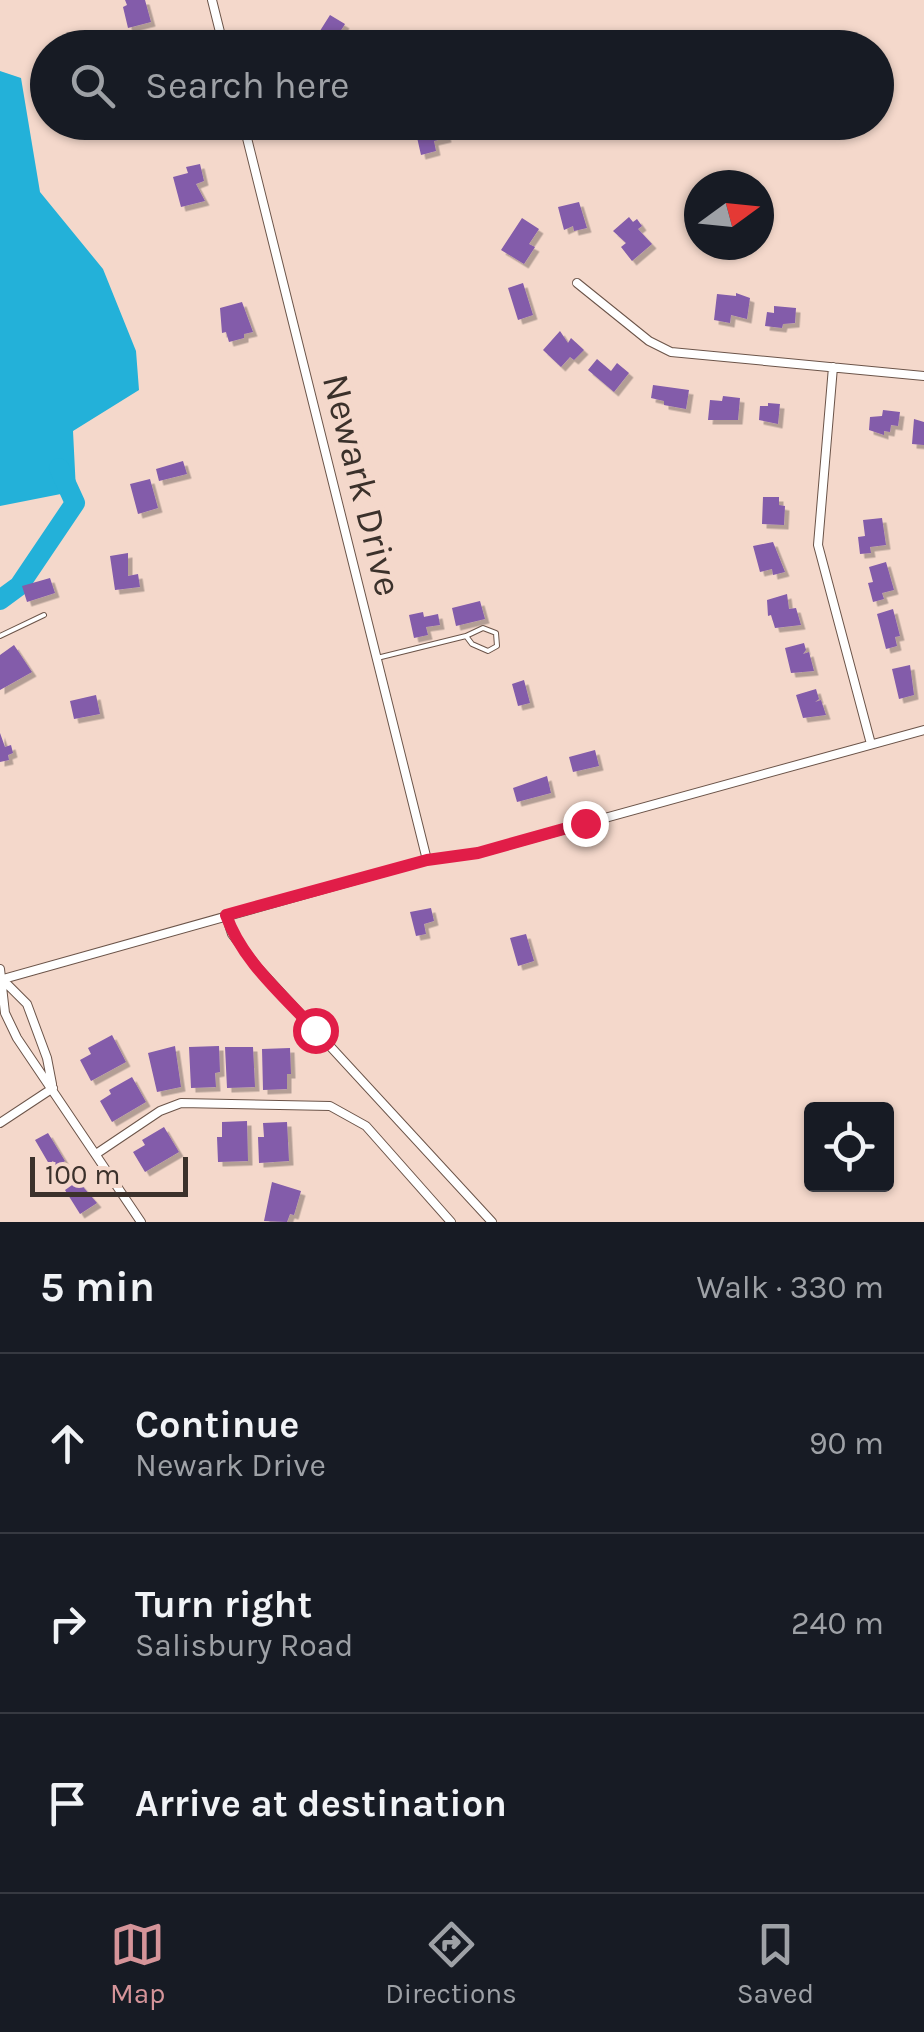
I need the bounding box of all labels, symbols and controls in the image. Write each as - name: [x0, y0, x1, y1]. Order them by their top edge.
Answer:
- search box: [30, 30, 894, 140]
- icon: search: [65, 58, 120, 113]
- text: Search here: [145, 63, 349, 108]
- north arrow: [684, 170, 774, 260]
- street label: Newark Drive: [313, 369, 411, 601]
- route end: [563, 801, 609, 847]
- route start: [293, 1008, 339, 1054]
- map controls: [804, 1102, 894, 1192]
- button: locate: [804, 1102, 894, 1192]
- scale bar: [30, 1152, 188, 1196]
- text: 100 m: [45, 1158, 120, 1191]
- text: 5 min: [40, 1262, 155, 1312]
- text: Walk · 330 m: [697, 1269, 884, 1306]
- text: Continue: [135, 1402, 299, 1447]
- icon: ahead: [40, 1416, 95, 1471]
- text: 90 m: [809, 1425, 884, 1462]
- text: Newark Drive: [135, 1447, 326, 1484]
- text: Turn right: [135, 1582, 312, 1627]
- icon: right: [40, 1596, 95, 1651]
- text: 240 m: [791, 1605, 884, 1642]
- text: Salisbury Road: [135, 1627, 353, 1664]
- icon: arrive: [40, 1776, 95, 1831]
- text: Arrive at destination: [135, 1781, 507, 1826]
- tab: Map: [110, 1917, 165, 2010]
- tab: Directions: [385, 1917, 517, 2010]
- tab: Saved: [737, 1917, 814, 2010]

